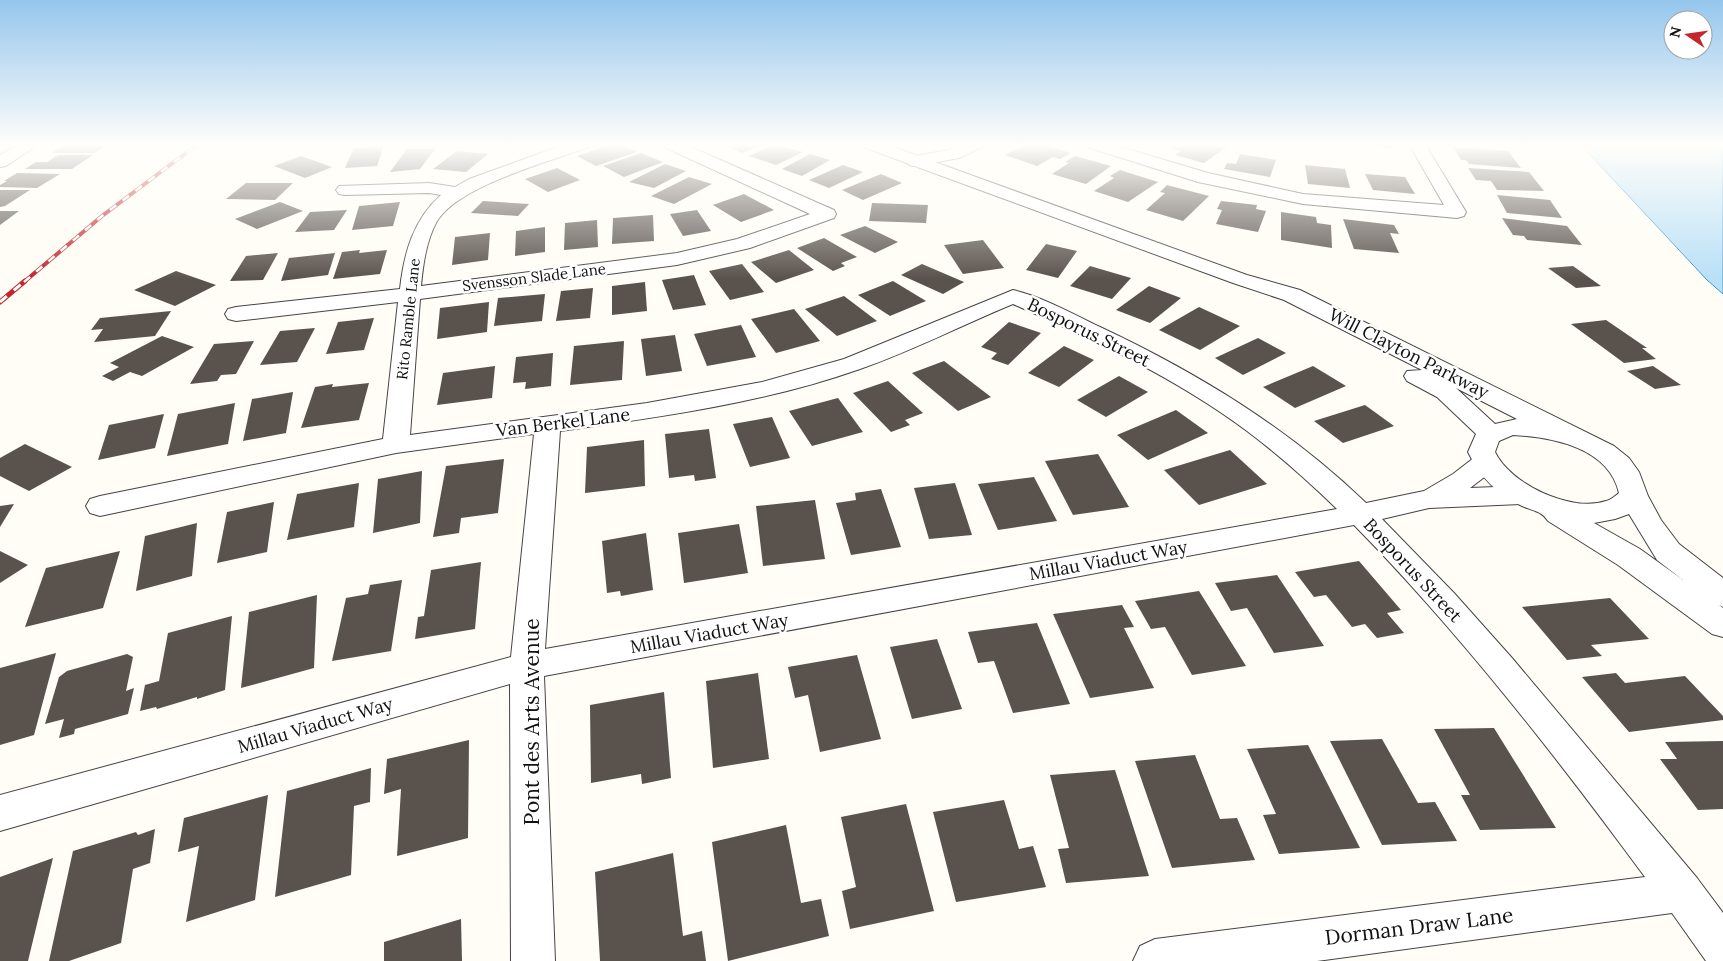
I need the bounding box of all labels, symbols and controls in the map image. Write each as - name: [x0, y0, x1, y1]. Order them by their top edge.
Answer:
- north arrow: [1663, 10, 1713, 60]
- text: N: [1665, 25, 1685, 39]
- street label: Rito Ramble Lane: [392, 257, 424, 381]
- street label: Svensson Slade Lane: [461, 259, 607, 295]
- street label: Bosporus Street: [1024, 292, 1154, 372]
- street label: Will Clayton Parkway: [1325, 303, 1493, 404]
- street label: Van Berkel Lane: [494, 402, 631, 442]
- street label: Bosporus Street: [1359, 513, 1467, 627]
- street label: Millau Viaduct Way: [1027, 535, 1189, 585]
- street label: Millau Viaduct Way: [628, 608, 790, 658]
- street label: Pont des Arts Avenue: [518, 618, 545, 826]
- street label: Millau Viaduct Way: [235, 692, 396, 758]
- street label: Dorman Draw Lane: [1323, 901, 1515, 951]

